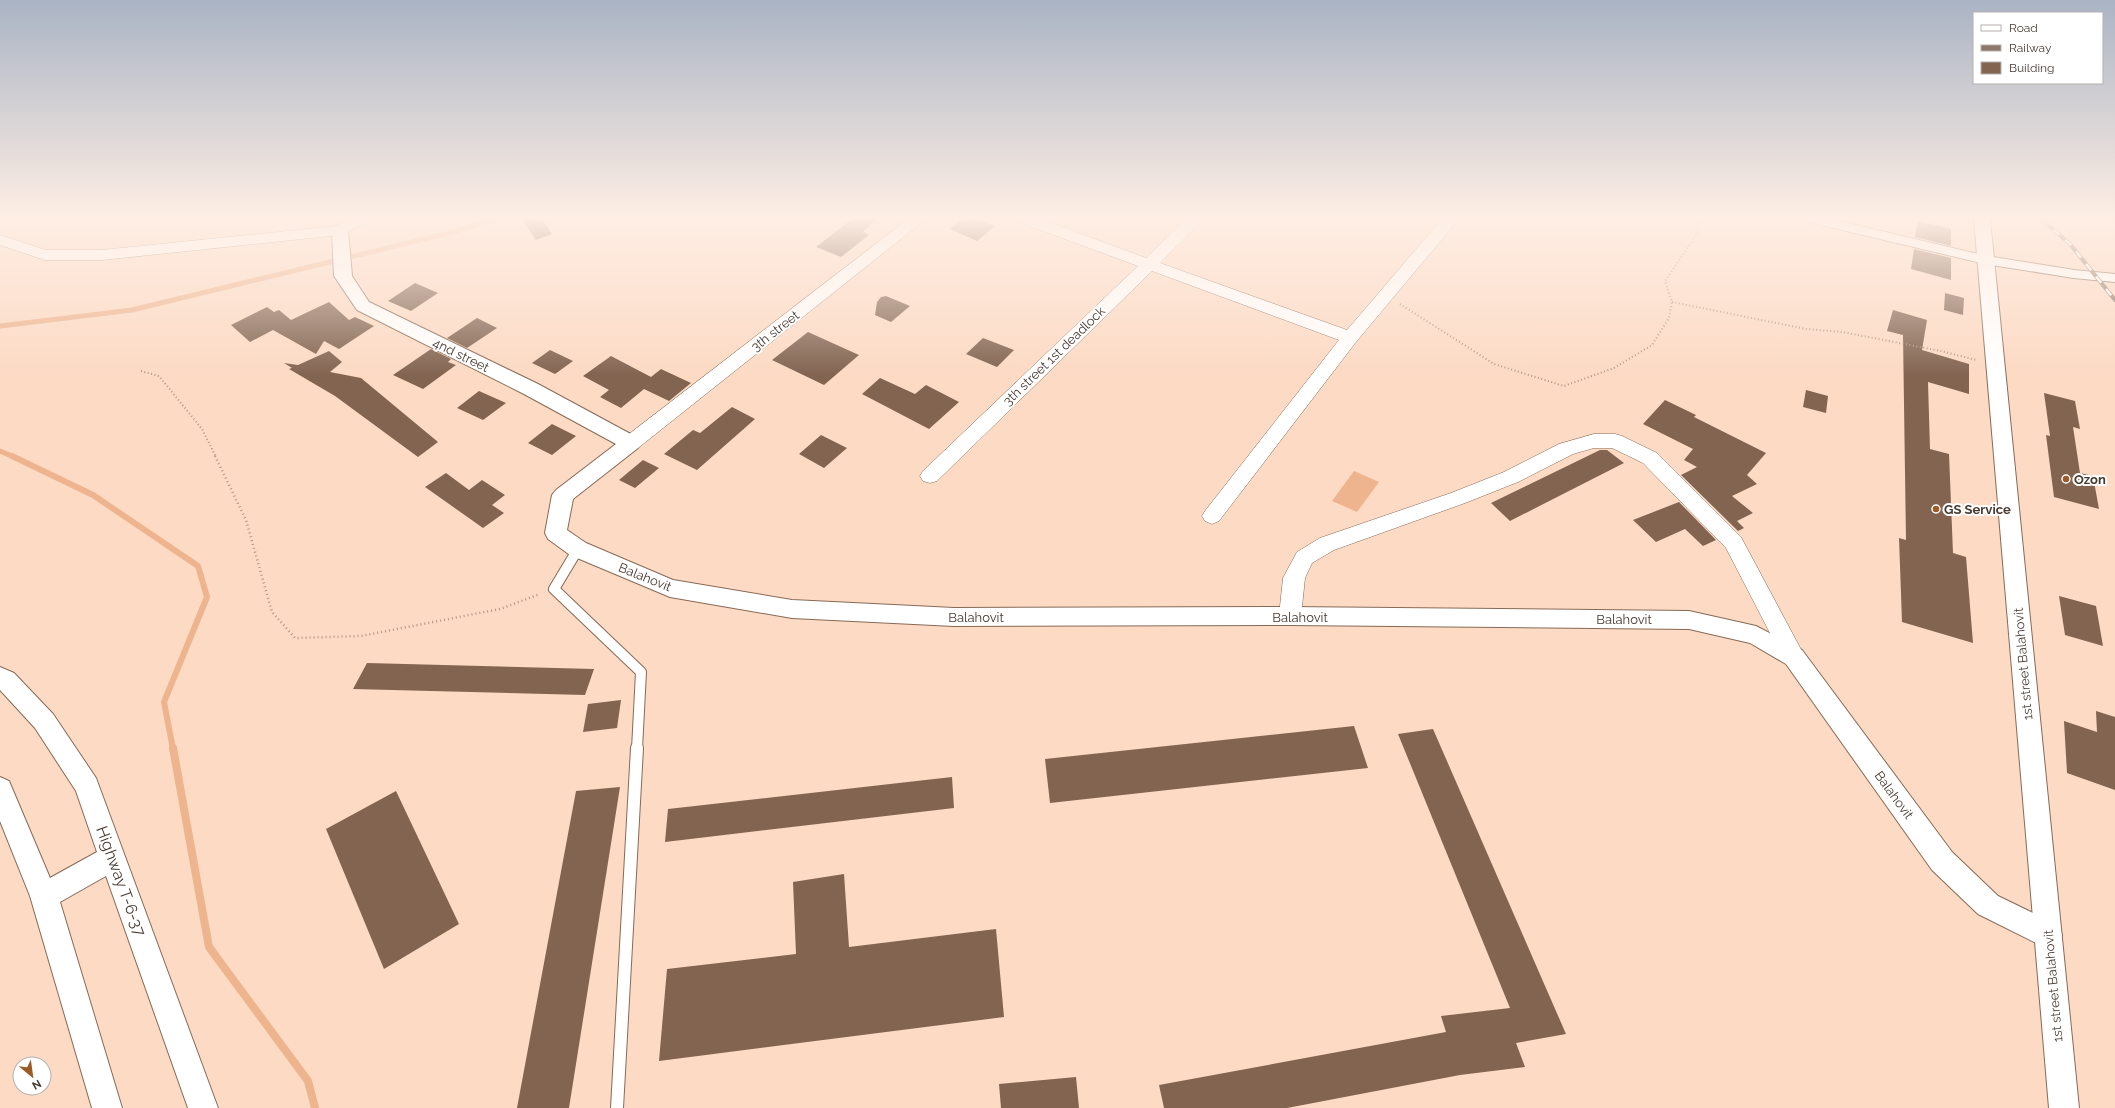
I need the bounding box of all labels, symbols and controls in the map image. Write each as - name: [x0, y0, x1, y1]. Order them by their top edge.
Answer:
- legend: [1973, 12, 2103, 84]
- text: Road: [2009, 21, 2038, 35]
- text: Railway: [2009, 41, 2052, 55]
- text: Building: [2009, 61, 2055, 75]
- street label: 3th street 1st deadlock: [1000, 303, 1108, 409]
- street label: 3th street: [748, 307, 802, 354]
- street label: 4nd street: [430, 335, 492, 375]
- place label: Ozon: [2074, 472, 2106, 487]
- marker: Ozon: [2061, 474, 2071, 484]
- place label: GS Service: [1944, 502, 2011, 517]
- marker: GS Service: [1931, 504, 1941, 514]
- street label: Balahovit: [616, 560, 674, 595]
- street label: 1st street Balahovit: [2011, 606, 2035, 721]
- street label: Balahovit: [948, 610, 1004, 625]
- street label: Balahovit: [1272, 610, 1328, 625]
- street label: Balahovit: [1596, 612, 1652, 627]
- street label: Balahovit: [1872, 768, 1917, 822]
- street label: Highway T-6-37: [92, 823, 150, 939]
- street label: 1st street Balahovit: [2041, 928, 2065, 1043]
- north arrow: [12, 1056, 52, 1096]
- text: N: [30, 1077, 43, 1092]

